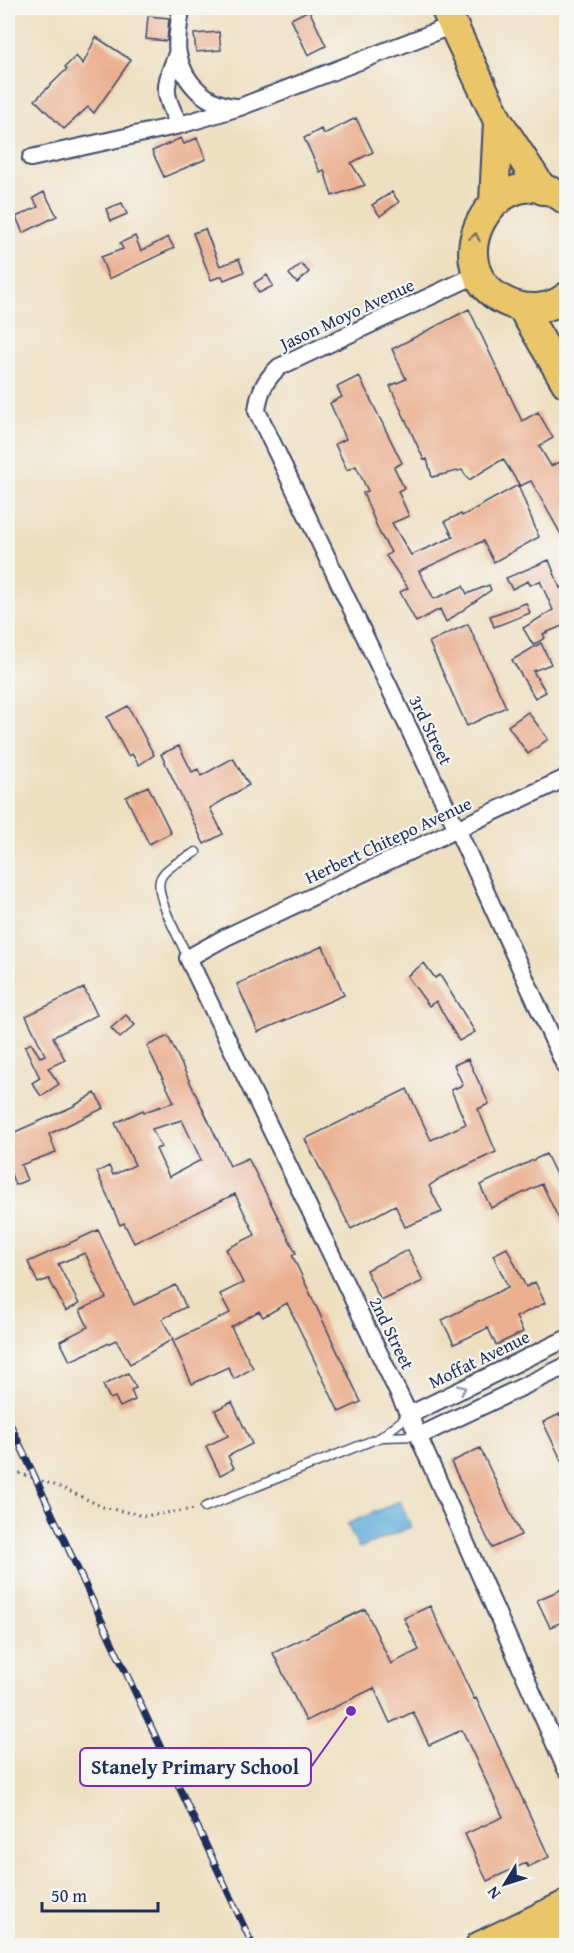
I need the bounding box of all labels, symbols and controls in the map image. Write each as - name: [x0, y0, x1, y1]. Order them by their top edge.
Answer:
- one-way arrow: [468, 232, 481, 242]
- street label: Jason Moyo Avenue: [274, 271, 419, 358]
- street label: 3rd Street: [402, 690, 460, 770]
- street label: Herbert Chitepo Avenue: [300, 789, 476, 891]
- street label: 2nd Street: [363, 1292, 421, 1374]
- street label: Moffat Avenue: [424, 1323, 534, 1395]
- one-way arrow: [456, 1385, 467, 1397]
- callout: Stanely Primary School: [80, 1748, 311, 1786]
- text: Stanely Primary School: [91, 1752, 299, 1781]
- north arrow: [475, 1854, 535, 1914]
- scale bar: [42, 1875, 158, 1913]
- text: N: [480, 1881, 506, 1905]
- text: 50 m: [51, 1882, 87, 1909]

